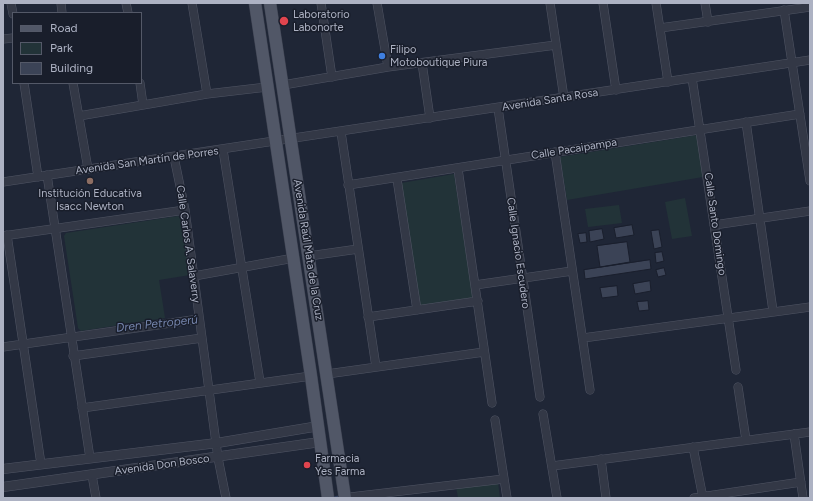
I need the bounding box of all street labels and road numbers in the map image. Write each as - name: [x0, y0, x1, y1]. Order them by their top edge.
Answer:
- street label: Avenida Santa Rosa: [501, 86, 599, 114]
- street label: Calle Pacaipampa: [530, 136, 618, 162]
- street label: Avenida San Martín de Porres: [75, 144, 219, 178]
- street label: Calle Santo Domingo: [701, 172, 729, 276]
- street label: Avenida Raúl Mata de la Cruz: [290, 179, 326, 321]
- street label: Calle Carlos A. Salaverry: [173, 184, 203, 304]
- street label: Calle Ignacio Escudero: [504, 197, 532, 309]
- street label: Avenida Don Bosco: [114, 452, 210, 478]

